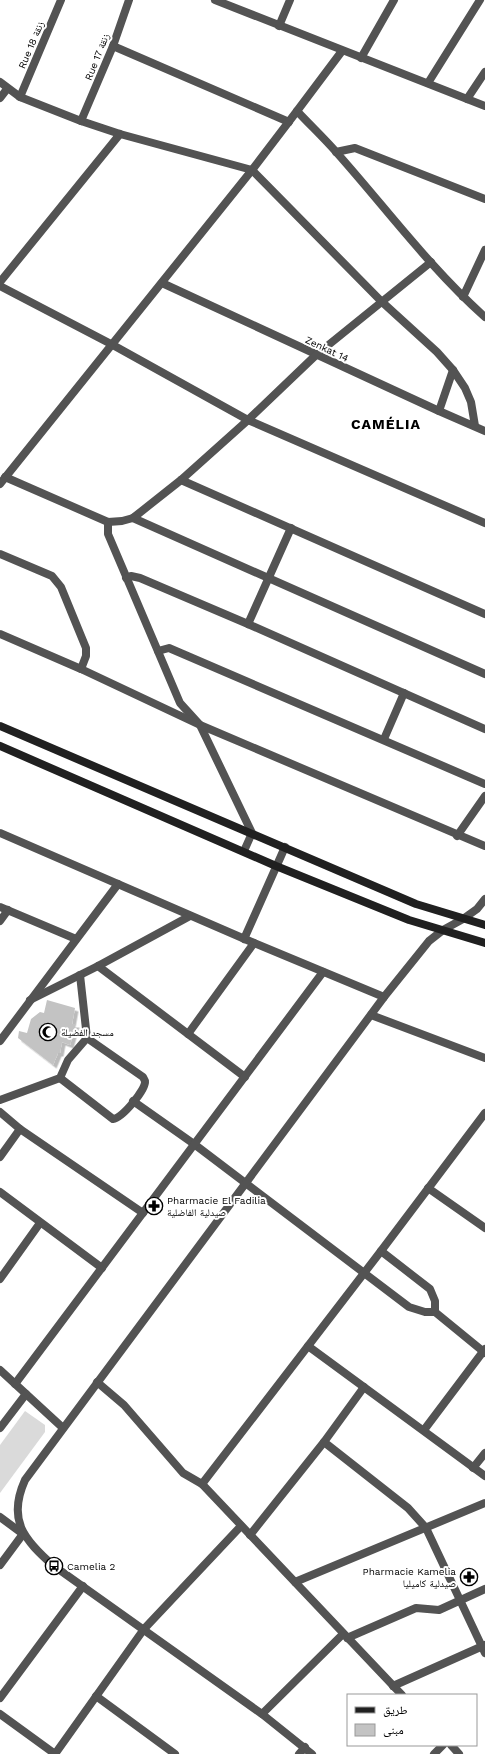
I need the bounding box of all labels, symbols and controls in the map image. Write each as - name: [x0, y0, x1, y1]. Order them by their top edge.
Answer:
- street label: Rue 18 زنقة: [16, 20, 46, 70]
- street label: Rue 17 زنقة: [83, 32, 111, 82]
- street label: Zenkat 14: [304, 334, 350, 364]
- district label: CAMÉLIA: [351, 416, 421, 432]
- mosque icon: مسجد الفضيلة: [38, 1022, 58, 1042]
- place label: مسجد الفضيلة: [61, 1027, 114, 1038]
- place label: Pharmacie El Fadilia صيدلية الفاضلية: [167, 1195, 266, 1218]
- pharmacy icon: Pharmacie El Fadilia صيدلية الفاضلية: [144, 1196, 164, 1216]
- bus stop icon: Camelia 2: [44, 1556, 64, 1576]
- place label: Camelia 2: [67, 1561, 115, 1572]
- place label: Pharmacie Kamelia صيدلية كاميليا: [363, 1566, 456, 1589]
- pharmacy icon: Pharmacie Kamelia صيدلية كاميليا: [459, 1567, 479, 1587]
- legend: [347, 1694, 477, 1746]
- text: طريق: [383, 1703, 408, 1717]
- text: مبنى: [383, 1723, 404, 1737]

